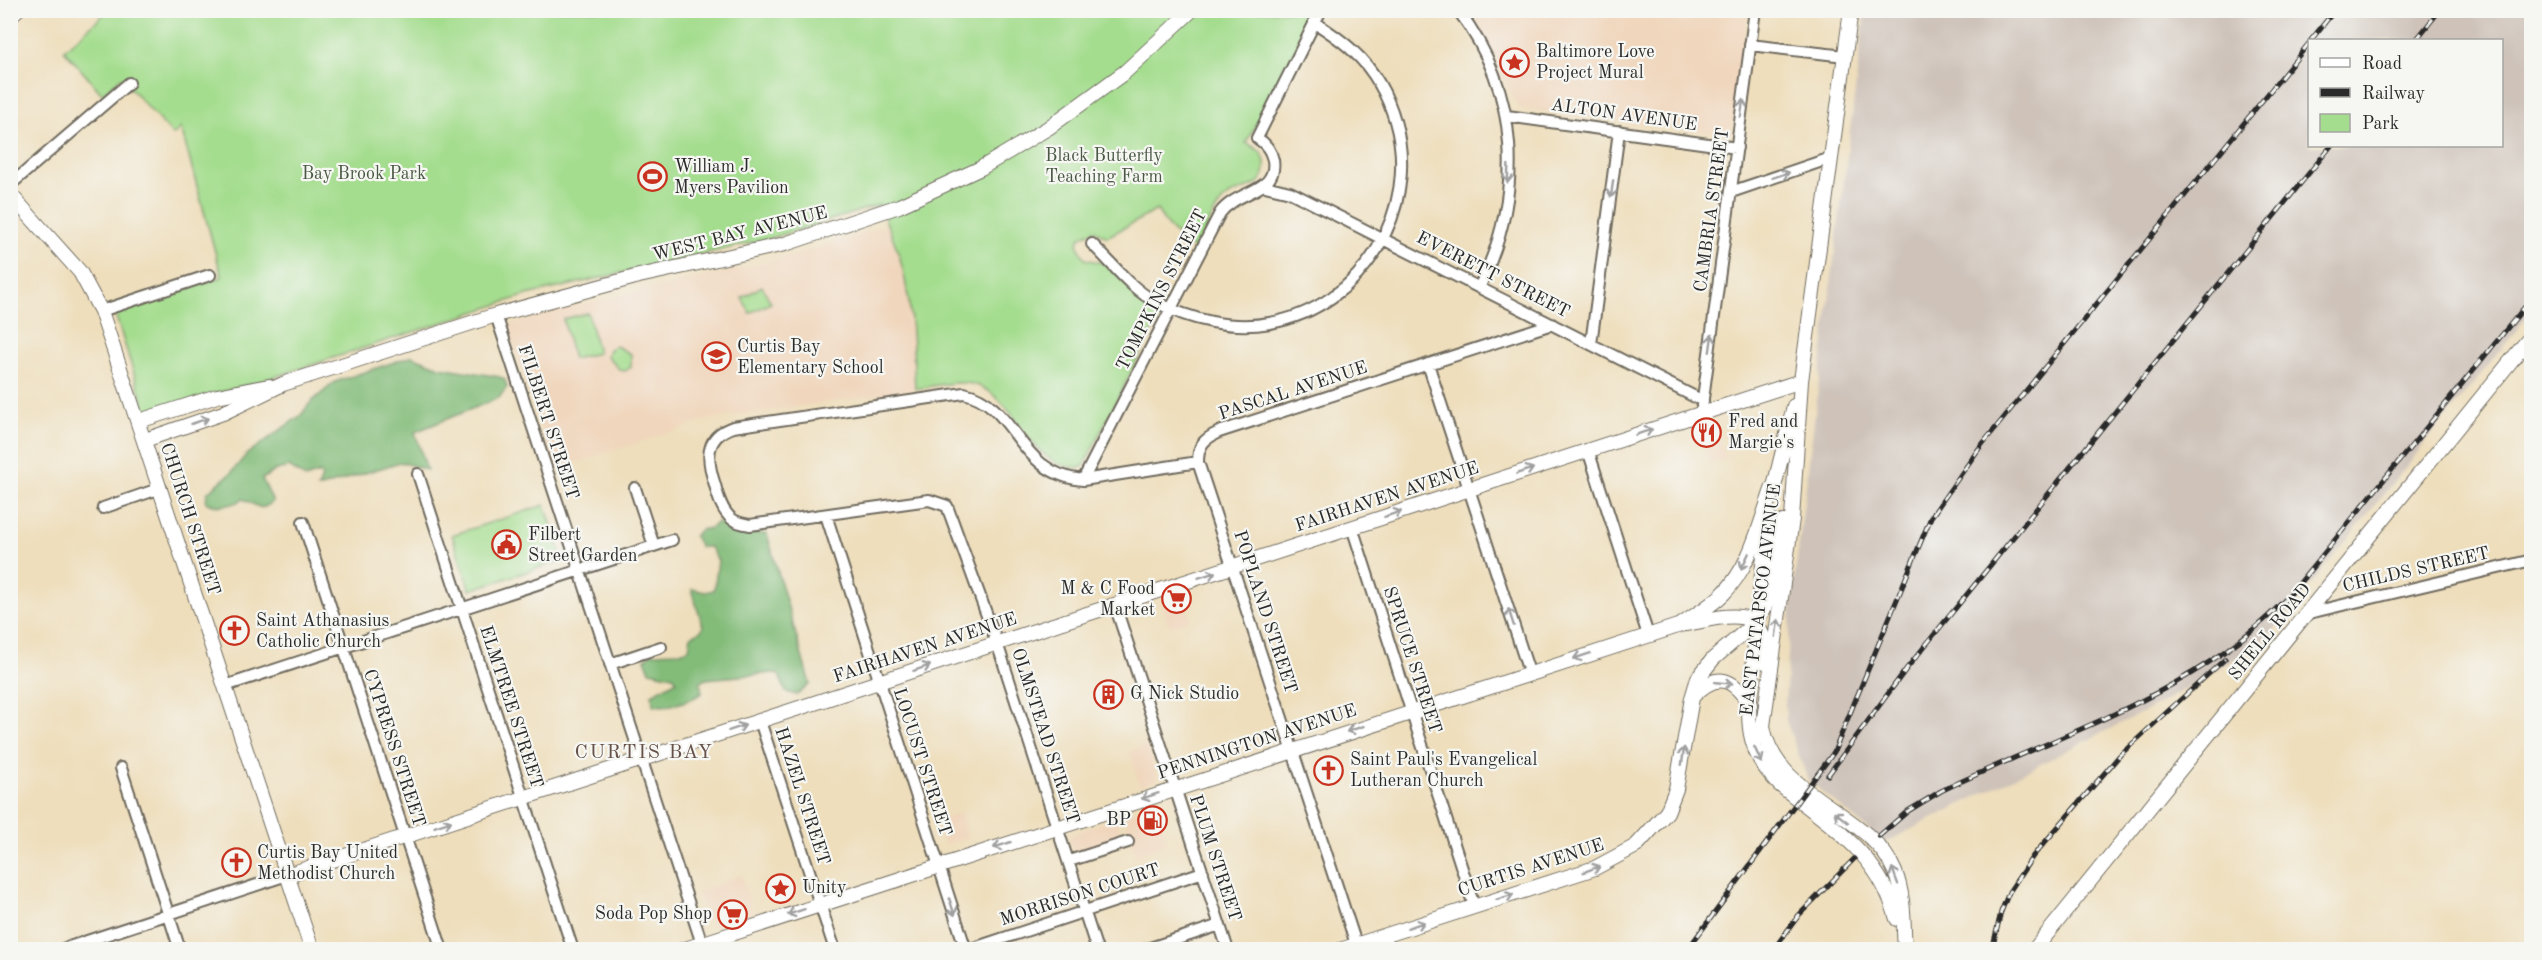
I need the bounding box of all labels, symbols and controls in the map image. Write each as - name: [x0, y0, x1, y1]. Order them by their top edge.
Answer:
- legend: [2308, 39, 2503, 147]
- place label: Baltimore Love Project Mural: [1536, 43, 1654, 82]
- place icon: Baltimore Love Project Mural: [1499, 46, 1531, 78]
- text: Road: [2362, 55, 2402, 73]
- text: Railway: [2362, 85, 2425, 103]
- street label: ALTON AVENUE: [1550, 96, 1698, 134]
- one-way arrow: [1736, 99, 1747, 118]
- text: Park: [2362, 115, 2399, 133]
- street label: CAMBRIA STREET: [1692, 127, 1732, 293]
- park label: Black Butterfly Teaching Farm: [1045, 147, 1163, 186]
- place label: William J. Myers Pavilion: [674, 158, 789, 197]
- sports icon: William J. Myers Pavilion: [637, 161, 669, 193]
- one-way arrow: [1503, 164, 1514, 184]
- park label: Bay Brook Park: [302, 165, 426, 183]
- one-way arrow: [1771, 169, 1790, 180]
- one-way arrow: [1606, 179, 1617, 199]
- street label: WEST BAY AVENUE: [651, 204, 829, 264]
- street label: TOMPKINS STREET: [1114, 207, 1210, 373]
- street label: EVERETT STREET: [1413, 229, 1573, 321]
- one-way arrow: [1705, 334, 1716, 353]
- place label: Curtis Bay Elementary School: [737, 338, 884, 377]
- school or university icon: Curtis Bay Elementary School: [700, 341, 732, 373]
- street label: FILBERT STREET: [514, 342, 582, 502]
- street label: PASCAL AVENUE: [1216, 358, 1370, 424]
- place label: Fred and Margie's: [1728, 413, 1798, 452]
- one-way arrow: [190, 415, 209, 426]
- restaurant icon: Fred and Margie's: [1691, 416, 1723, 448]
- one-way arrow: [1634, 426, 1653, 437]
- street label: CHURCH STREET: [157, 441, 223, 597]
- street label: FAIRHAVEN AVENUE: [1293, 459, 1481, 535]
- one-way arrow: [1515, 465, 1534, 476]
- street label: EAST PATAPSCO AVENUE: [1738, 483, 1784, 717]
- one-way arrow: [1383, 508, 1402, 519]
- place label: Filbert Street Garden: [528, 526, 638, 565]
- street label: POPLAND STREET: [1230, 528, 1300, 696]
- public building icon: Filbert Street Garden: [491, 529, 523, 561]
- street label: CHILDS STREET: [2341, 544, 2491, 596]
- one-way arrow: [1739, 552, 1751, 570]
- one-way arrow: [1197, 568, 1216, 579]
- place label: M & C Food Market: [1060, 580, 1155, 619]
- street label: SHELL ROAD: [2226, 580, 2314, 684]
- supermarket icon: M & C Food Market: [1160, 583, 1192, 615]
- street label: SPRUCE STREET: [1380, 584, 1444, 736]
- one-way arrow: [1505, 608, 1516, 627]
- street label: FAIRHAVEN AVENUE: [831, 610, 1019, 686]
- place label: Saint Athanasius Catholic Church: [256, 612, 390, 651]
- church icon: Saint Athanasius Catholic Church: [219, 615, 251, 647]
- one-way arrow: [1772, 619, 1783, 639]
- street label: ELMTREE STREET: [476, 623, 546, 791]
- street label: OLMSTEAD STREET: [1008, 646, 1082, 826]
- one-way arrow: [1573, 651, 1592, 662]
- one-way arrow: [912, 661, 931, 672]
- street label: CYPRESS STREET: [360, 667, 428, 829]
- one-way arrow: [1713, 677, 1733, 688]
- building icon: G Nick Studio: [1093, 678, 1125, 710]
- place label: G Nick Studio: [1130, 685, 1239, 703]
- street label: LOCUST STREET: [890, 686, 954, 838]
- street label: PENNINGTON AVENUE: [1155, 701, 1359, 783]
- one-way arrow: [727, 722, 746, 733]
- one-way arrow: [1346, 724, 1365, 735]
- street label: HAZEL STREET: [771, 725, 833, 867]
- district label: CURTIS BAY: [575, 743, 713, 763]
- one-way arrow: [1678, 746, 1689, 766]
- one-way arrow: [1753, 746, 1765, 764]
- place label: Saint Paul's Evangelical Lutheran Church: [1350, 751, 1537, 790]
- church icon: Saint Paul's Evangelical Lutheran Church: [1313, 754, 1345, 786]
- one-way arrow: [1141, 791, 1160, 802]
- street label: PLUM STREET: [1186, 792, 1244, 924]
- fuel station icon: BP: [1136, 804, 1168, 836]
- one-way arrow: [1833, 810, 1849, 823]
- place label: BP: [1106, 811, 1131, 829]
- one-way arrow: [433, 818, 452, 829]
- street label: CURTIS AVENUE: [1456, 836, 1606, 900]
- one-way arrow: [993, 840, 1012, 851]
- place label: Curtis Bay United Methodist Church: [257, 844, 398, 883]
- church icon: Curtis Bay United Methodist Church: [220, 847, 252, 879]
- street label: MORRISON COURT: [998, 861, 1162, 929]
- one-way arrow: [1582, 863, 1601, 874]
- one-way arrow: [1889, 867, 1900, 886]
- place icon: Unity: [765, 872, 797, 904]
- place label: Unity: [802, 879, 847, 897]
- one-way arrow: [1495, 891, 1514, 902]
- one-way arrow: [947, 897, 958, 916]
- supermarket icon: Soda Pop Shop: [717, 898, 749, 930]
- place label: Soda Pop Shop: [595, 905, 712, 923]
- one-way arrow: [787, 907, 806, 918]
- one-way arrow: [1406, 919, 1425, 930]

